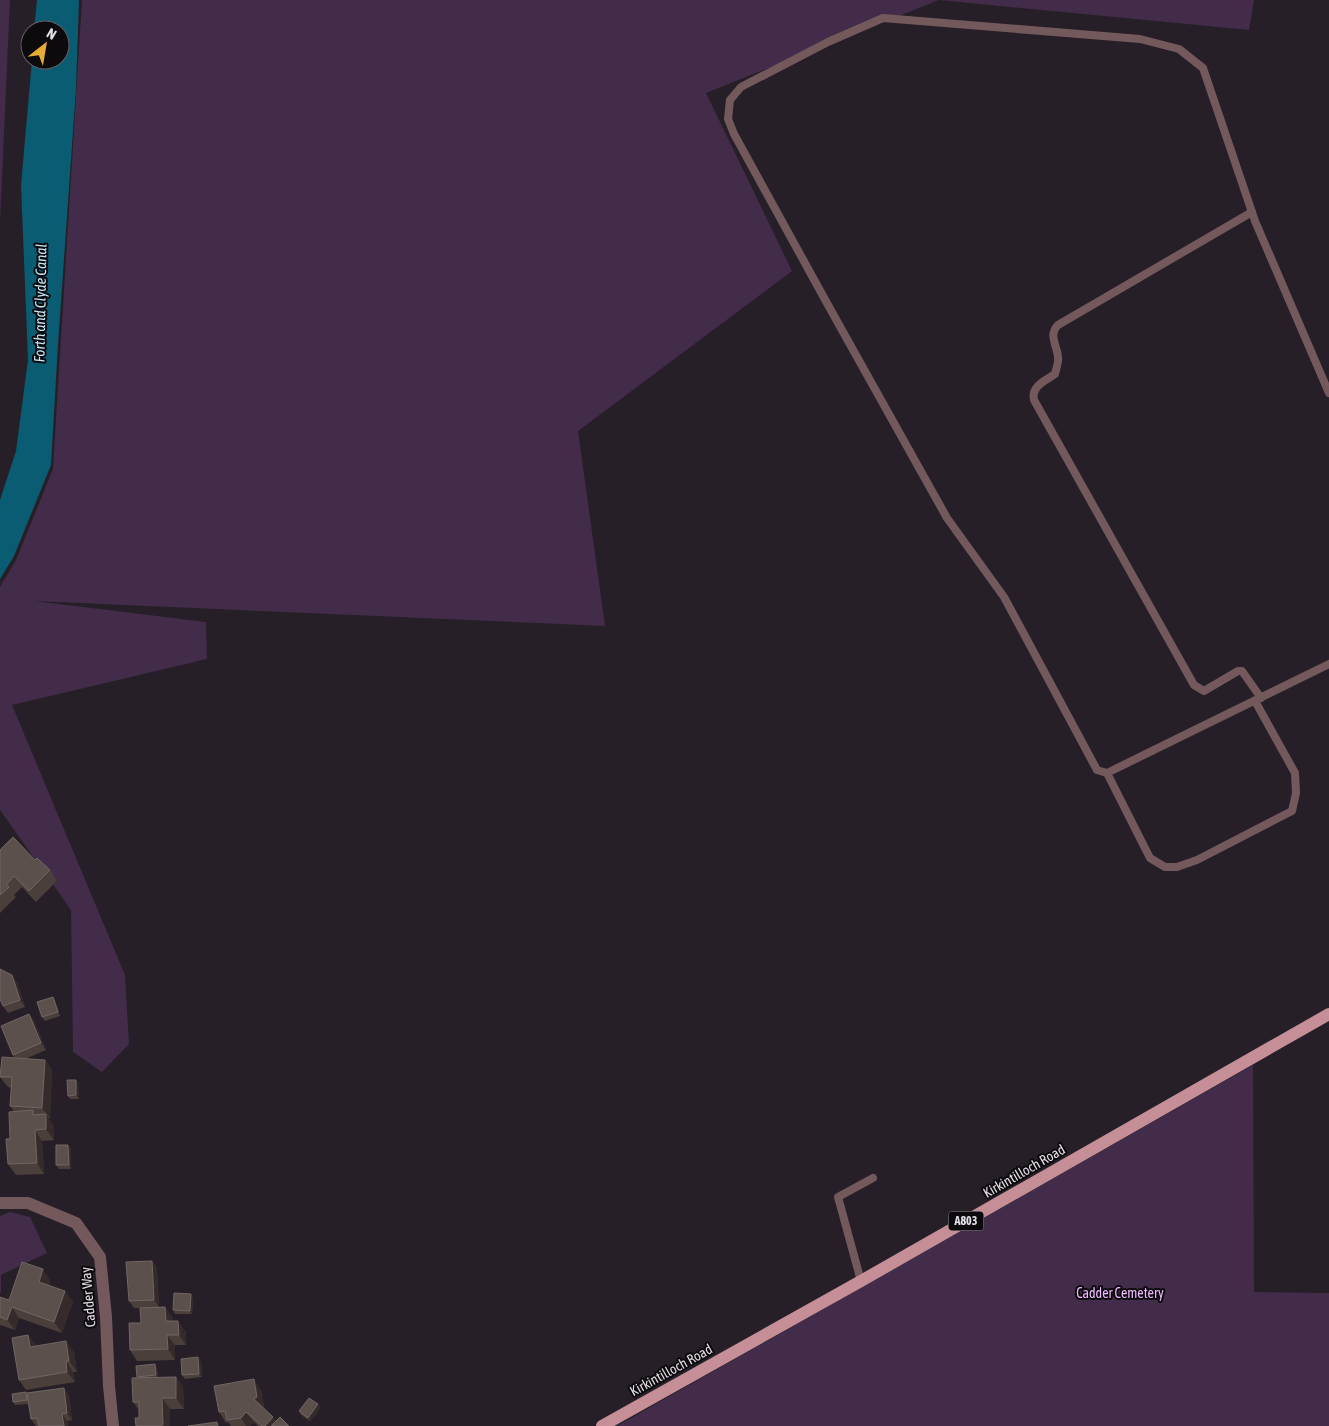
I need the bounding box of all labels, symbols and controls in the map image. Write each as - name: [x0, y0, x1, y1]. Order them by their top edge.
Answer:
- north arrow: [20, 20, 70, 70]
- text: N: [44, 25, 59, 43]
- water label: Forth and Clyde Canal: [30, 244, 50, 362]
- street label: Kirkintilloch Road: [980, 1141, 1068, 1201]
- road number: A803: [948, 1212, 984, 1230]
- street label: Cadder Way: [77, 1266, 99, 1328]
- park label: Cadder Cemetery: [1076, 1285, 1164, 1301]
- street label: Kirkintilloch Road: [627, 1341, 715, 1399]

